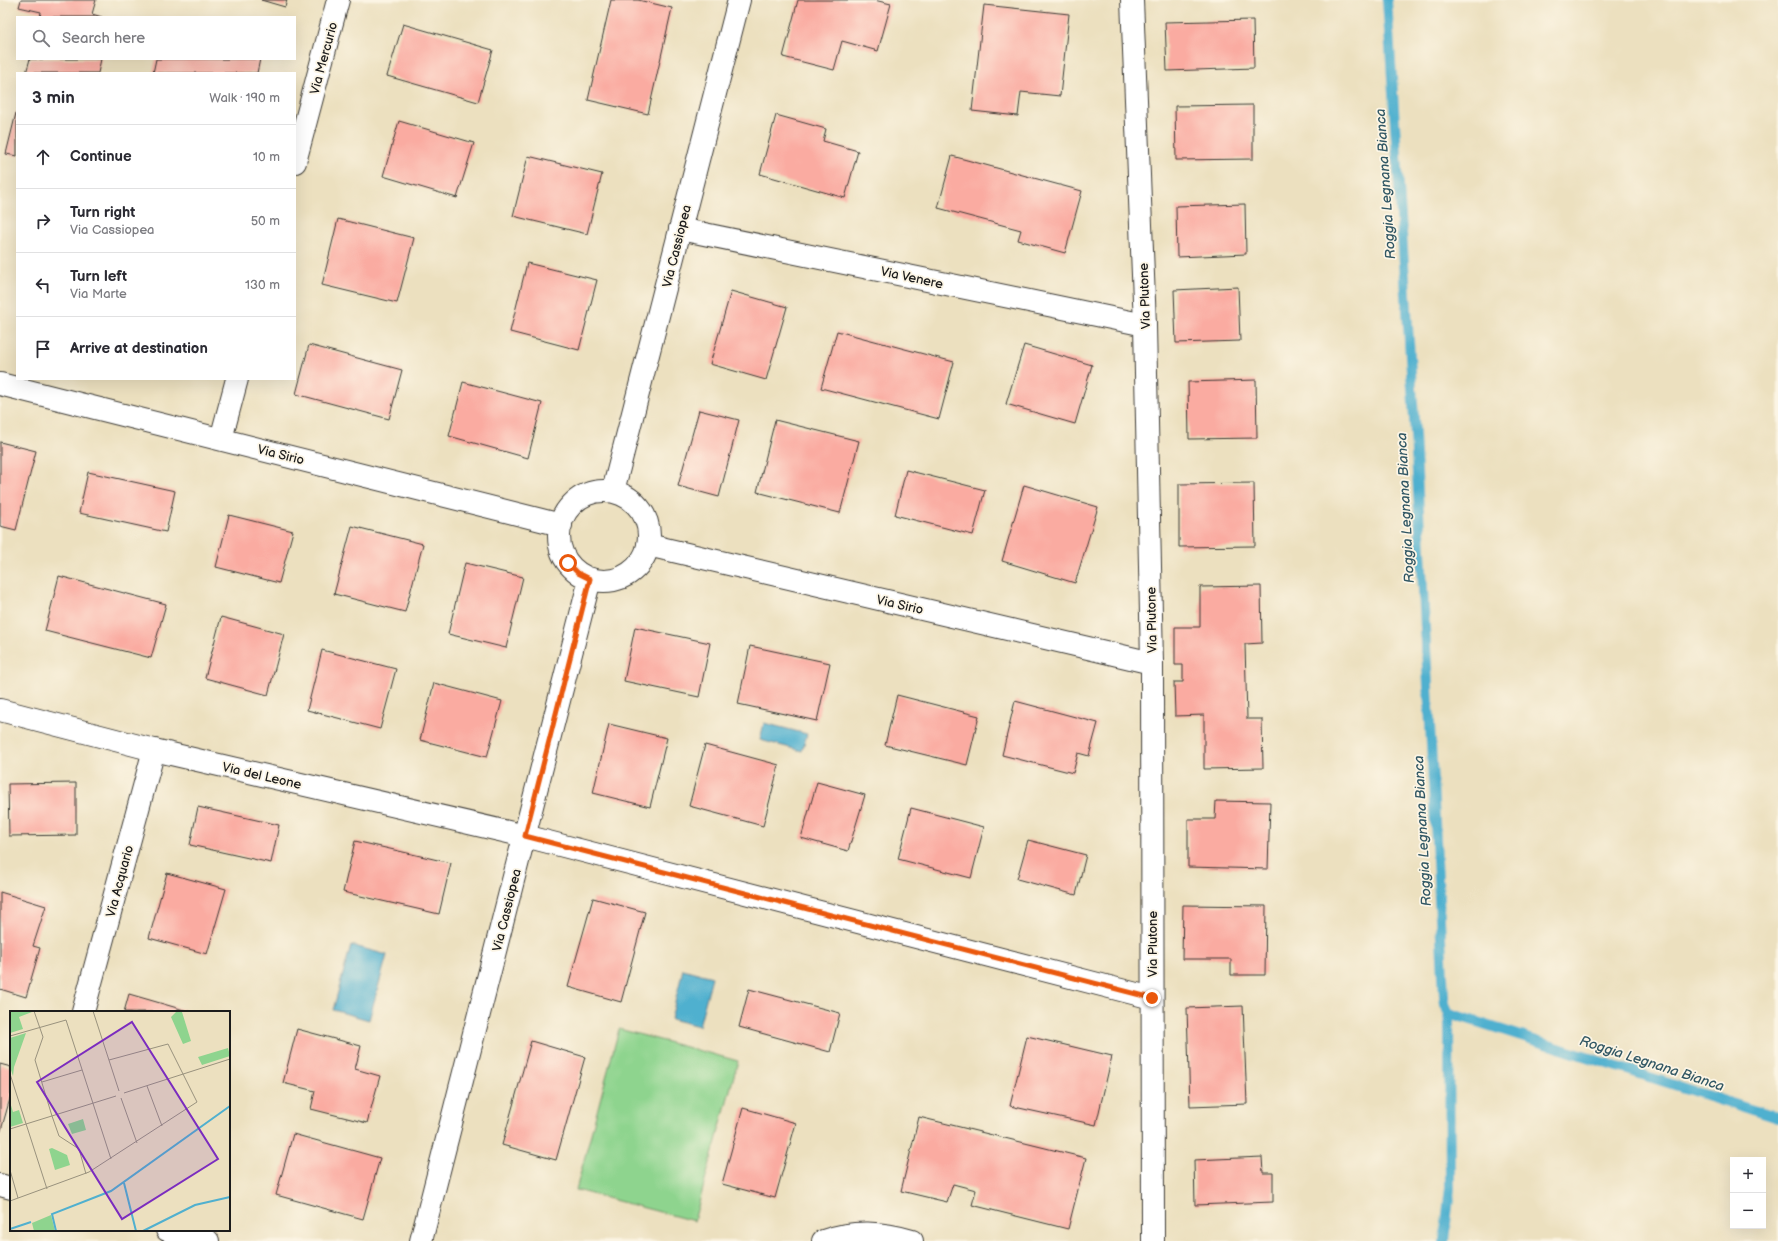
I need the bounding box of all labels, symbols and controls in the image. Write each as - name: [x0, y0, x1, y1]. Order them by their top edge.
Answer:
- search box: [16, 16, 296, 60]
- street label: Via Mercurio: [307, 20, 341, 96]
- icon: search: [30, 27, 52, 49]
- text: Search here: [62, 29, 145, 48]
- text: 3 min: [32, 88, 75, 108]
- text: Walk · 190 m: [209, 90, 280, 106]
- water label: Roggia Legnana Bianca: [1372, 108, 1399, 260]
- icon: ahead: [32, 146, 54, 168]
- text: Continue: [70, 147, 132, 166]
- text: 10 m: [253, 149, 280, 165]
- text: Turn right: [70, 203, 135, 222]
- street label: Via Cassiopea: [659, 203, 695, 289]
- icon: right: [32, 210, 54, 232]
- text: 50 m: [251, 213, 280, 229]
- text: Via Cassiopea: [70, 222, 154, 238]
- street label: Via Plutone: [1136, 262, 1154, 329]
- street label: Via Venere: [879, 264, 945, 292]
- text: Turn left: [70, 267, 127, 286]
- icon: left: [32, 274, 54, 296]
- text: 130 m: [245, 277, 280, 293]
- text: Via Marte: [70, 286, 127, 302]
- icon: arrive: [32, 338, 54, 360]
- text: Arrive at destination: [70, 339, 208, 358]
- water label: Roggia Legnana Bianca: [1393, 432, 1418, 584]
- street label: Via Sirio: [256, 441, 306, 469]
- route start: [559, 554, 577, 572]
- street label: Via Plutone: [1143, 586, 1161, 653]
- street label: Via Sirio: [875, 592, 925, 618]
- water label: Roggia Legnana Bianca: [1410, 755, 1435, 907]
- street label: Via del Leone: [221, 759, 303, 793]
- street label: Via Acquario: [103, 844, 137, 919]
- street label: Via Cassiopea: [489, 867, 525, 953]
- street label: Via Plutone: [1145, 911, 1161, 977]
- route end: [1143, 989, 1161, 1007]
- inset map: [10, 1011, 230, 1231]
- water label: Roggia Legnana Bianca: [1577, 1032, 1726, 1095]
- map controls: [1730, 1157, 1766, 1229]
- button: +: [1730, 1157, 1766, 1193]
- button: −: [1730, 1193, 1766, 1229]

